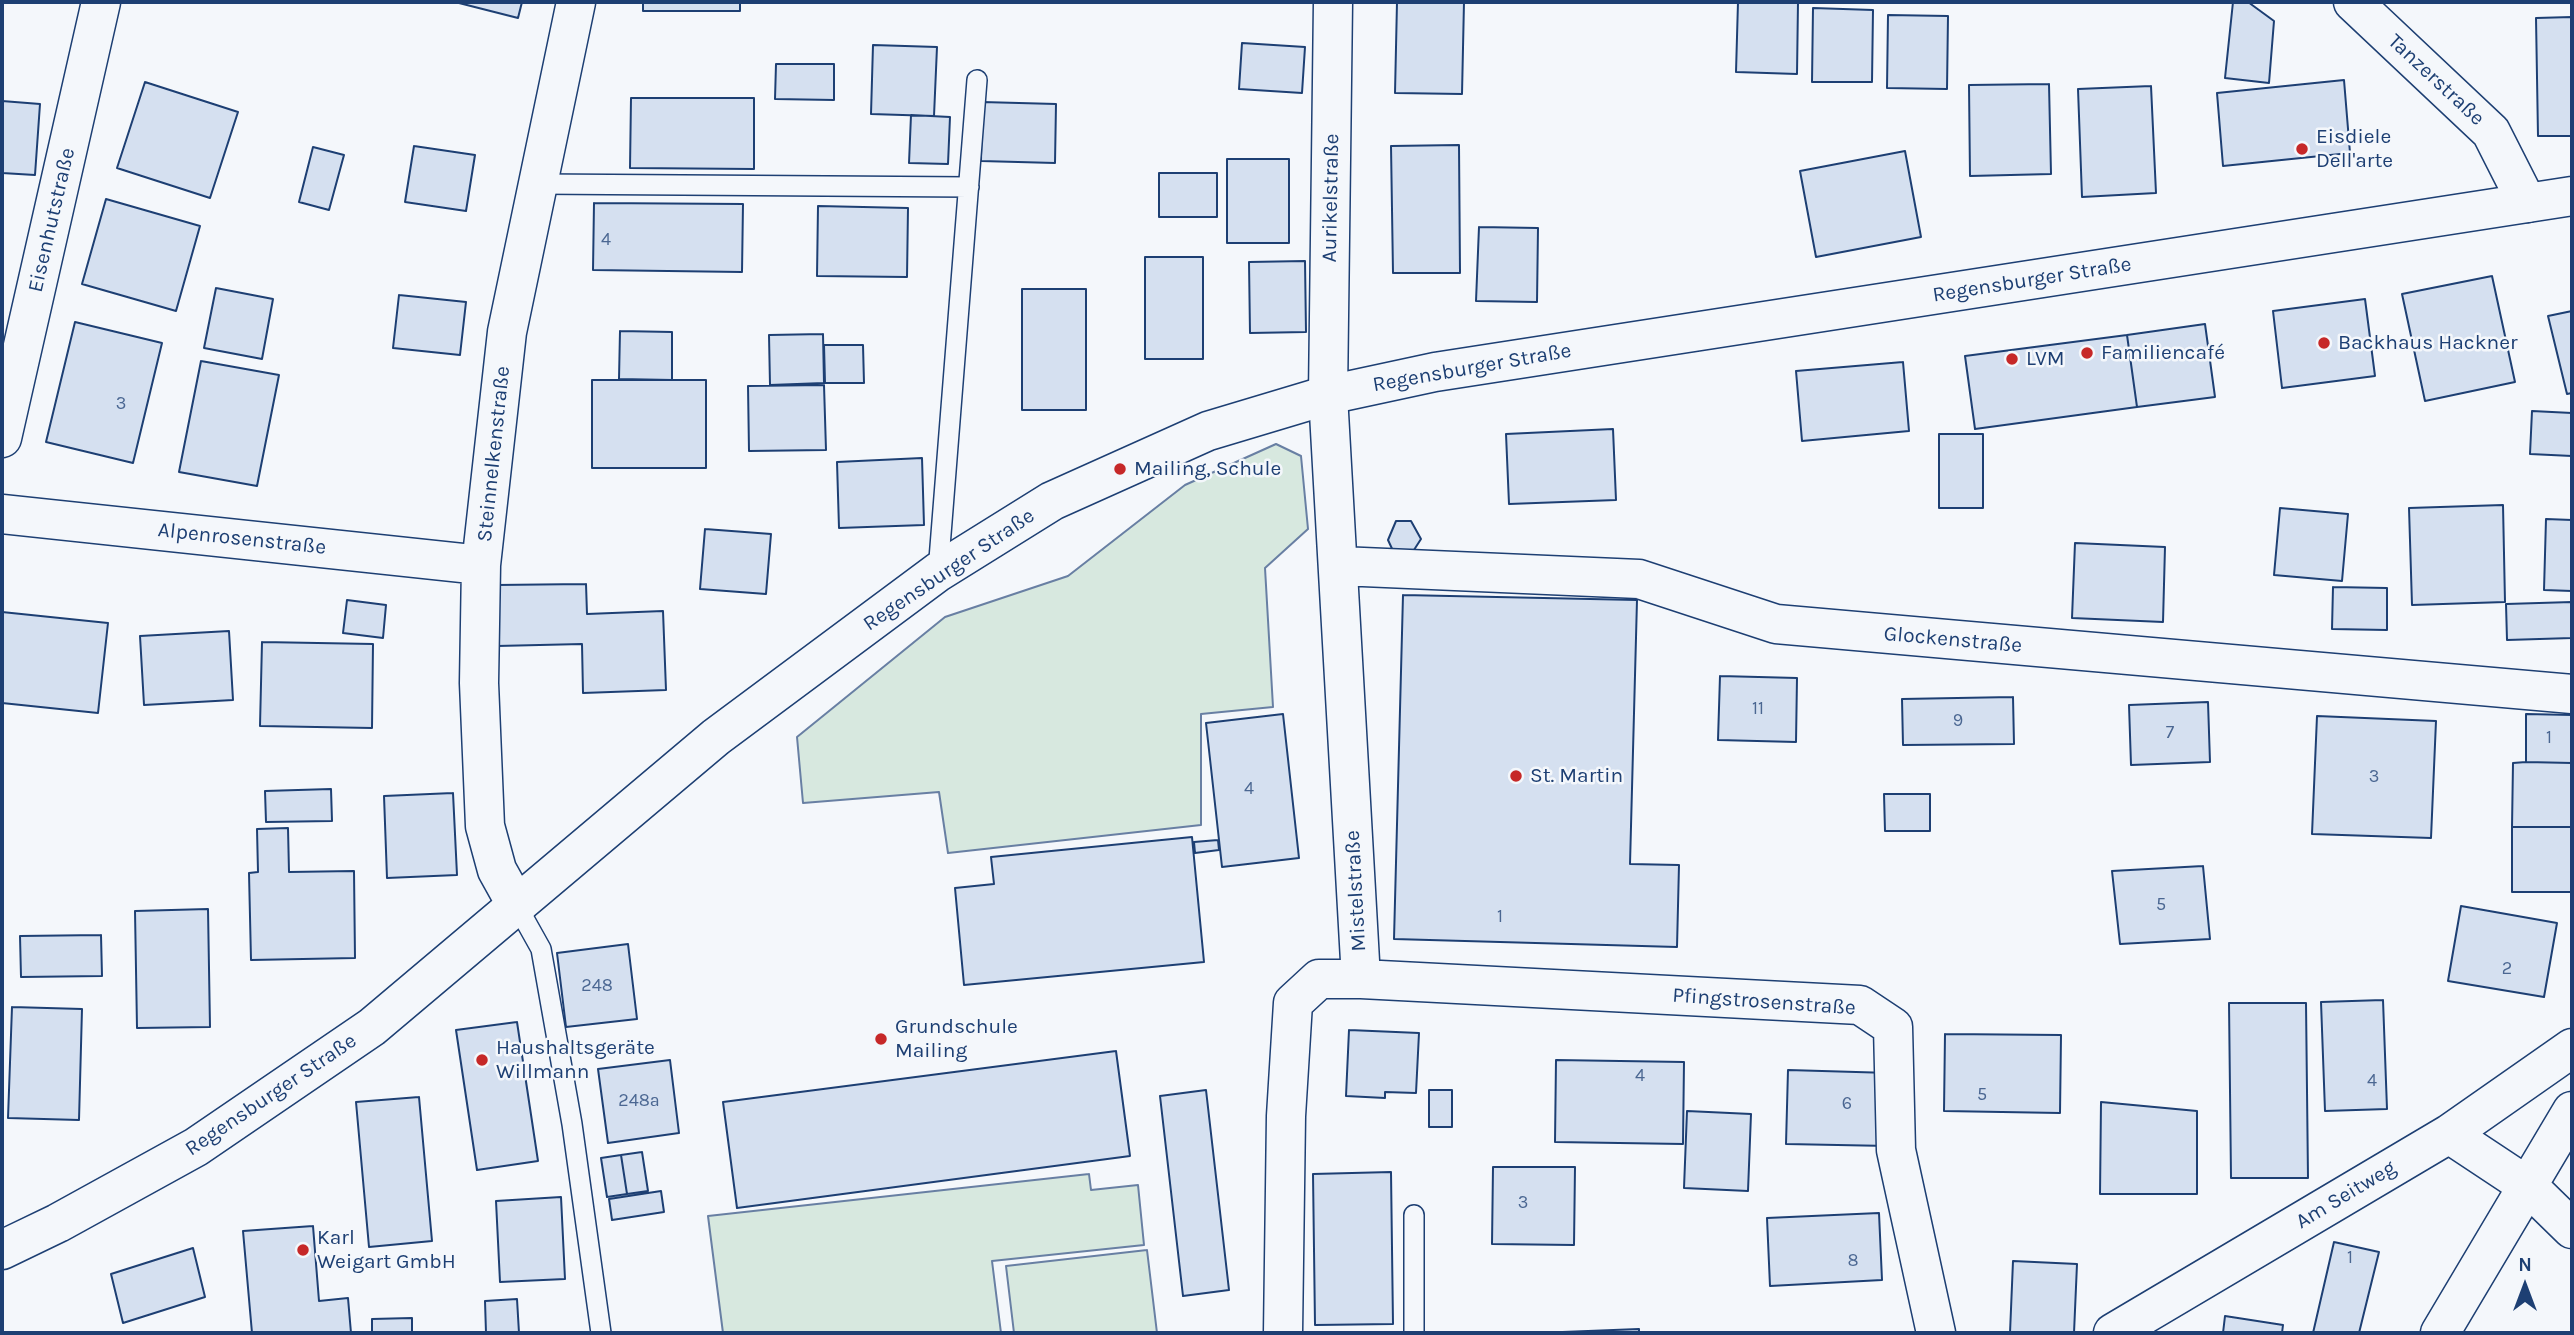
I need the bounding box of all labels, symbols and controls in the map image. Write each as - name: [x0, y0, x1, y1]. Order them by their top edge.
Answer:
- street label: Tanzerstraße: [2382, 29, 2490, 131]
- place label: Eisdiele Dell'arte: [2316, 124, 2393, 174]
- street label: Aurikelstraße: [1317, 133, 1345, 263]
- marker: Eisdiele Dell'arte: [2294, 141, 2310, 157]
- street label: Eisenhutstraße: [23, 145, 81, 295]
- house number: 4: [601, 229, 611, 251]
- street label: Regensburger Straße: [1931, 252, 2133, 308]
- place label: Backhaus Hackner: [2338, 330, 2518, 356]
- marker: Backhaus Hackner: [2316, 335, 2332, 351]
- street label: Regensburger Straße: [1371, 338, 1573, 398]
- place label: Familiencafé: [2101, 340, 2225, 366]
- marker: Familiencafé: [2079, 345, 2095, 361]
- place label: LVM: [2026, 346, 2064, 372]
- marker: LVM: [2004, 351, 2020, 367]
- street label: Steinnelkenstraße: [472, 365, 516, 543]
- house number: 3: [116, 393, 126, 415]
- place label: Mailing, Schule: [1134, 456, 1281, 482]
- marker: Mailing, Schule: [1112, 461, 1128, 477]
- street label: Regensburger Straße: [859, 503, 1039, 637]
- street label: Alpenrosenstraße: [157, 518, 327, 560]
- street label: Glockenstraße: [1883, 621, 2023, 659]
- house number: 11: [1752, 698, 1764, 720]
- house number: 9: [1953, 710, 1963, 732]
- house number: 7: [2166, 722, 2174, 744]
- house number: 1: [2546, 727, 2552, 749]
- place label: St. Martin: [1530, 763, 1623, 789]
- house number: 3: [2369, 766, 2379, 788]
- marker: St. Martin: [1508, 768, 1524, 784]
- house number: 4: [1244, 778, 1254, 800]
- street label: Mistelstraße: [1340, 830, 1372, 952]
- house number: 5: [2156, 894, 2166, 916]
- house number: 1: [1497, 906, 1503, 928]
- house number: 2: [2502, 958, 2512, 980]
- house number: 248: [581, 975, 613, 997]
- street label: Pfingstrosenstraße: [1671, 983, 1857, 1021]
- place label: Grundschule Mailing: [895, 1014, 1018, 1064]
- street label: Regensburger Straße: [181, 1028, 361, 1162]
- marker: Grundschule Mailing: [873, 1031, 889, 1047]
- place label: Haushaltsgeräte Willmann: [496, 1035, 655, 1085]
- marker: Haushaltsgeräte Willmann: [474, 1052, 490, 1068]
- house number: 4: [1635, 1065, 1645, 1087]
- house number: 4: [2367, 1070, 2377, 1092]
- house number: 5: [1977, 1084, 1987, 1106]
- house number: 248a: [618, 1090, 660, 1112]
- house number: 6: [1842, 1093, 1852, 1115]
- street label: Am Seitweg: [2291, 1155, 2401, 1235]
- house number: 3: [1518, 1192, 1528, 1214]
- place label: Karl Weigart GmbH: [317, 1225, 456, 1275]
- marker: Karl Weigart GmbH: [295, 1242, 311, 1258]
- house number: 1: [2347, 1247, 2353, 1269]
- house number: 8: [1847, 1250, 1859, 1272]
- north arrow: [2490, 1251, 2560, 1321]
- text: N: [2518, 1254, 2532, 1276]

